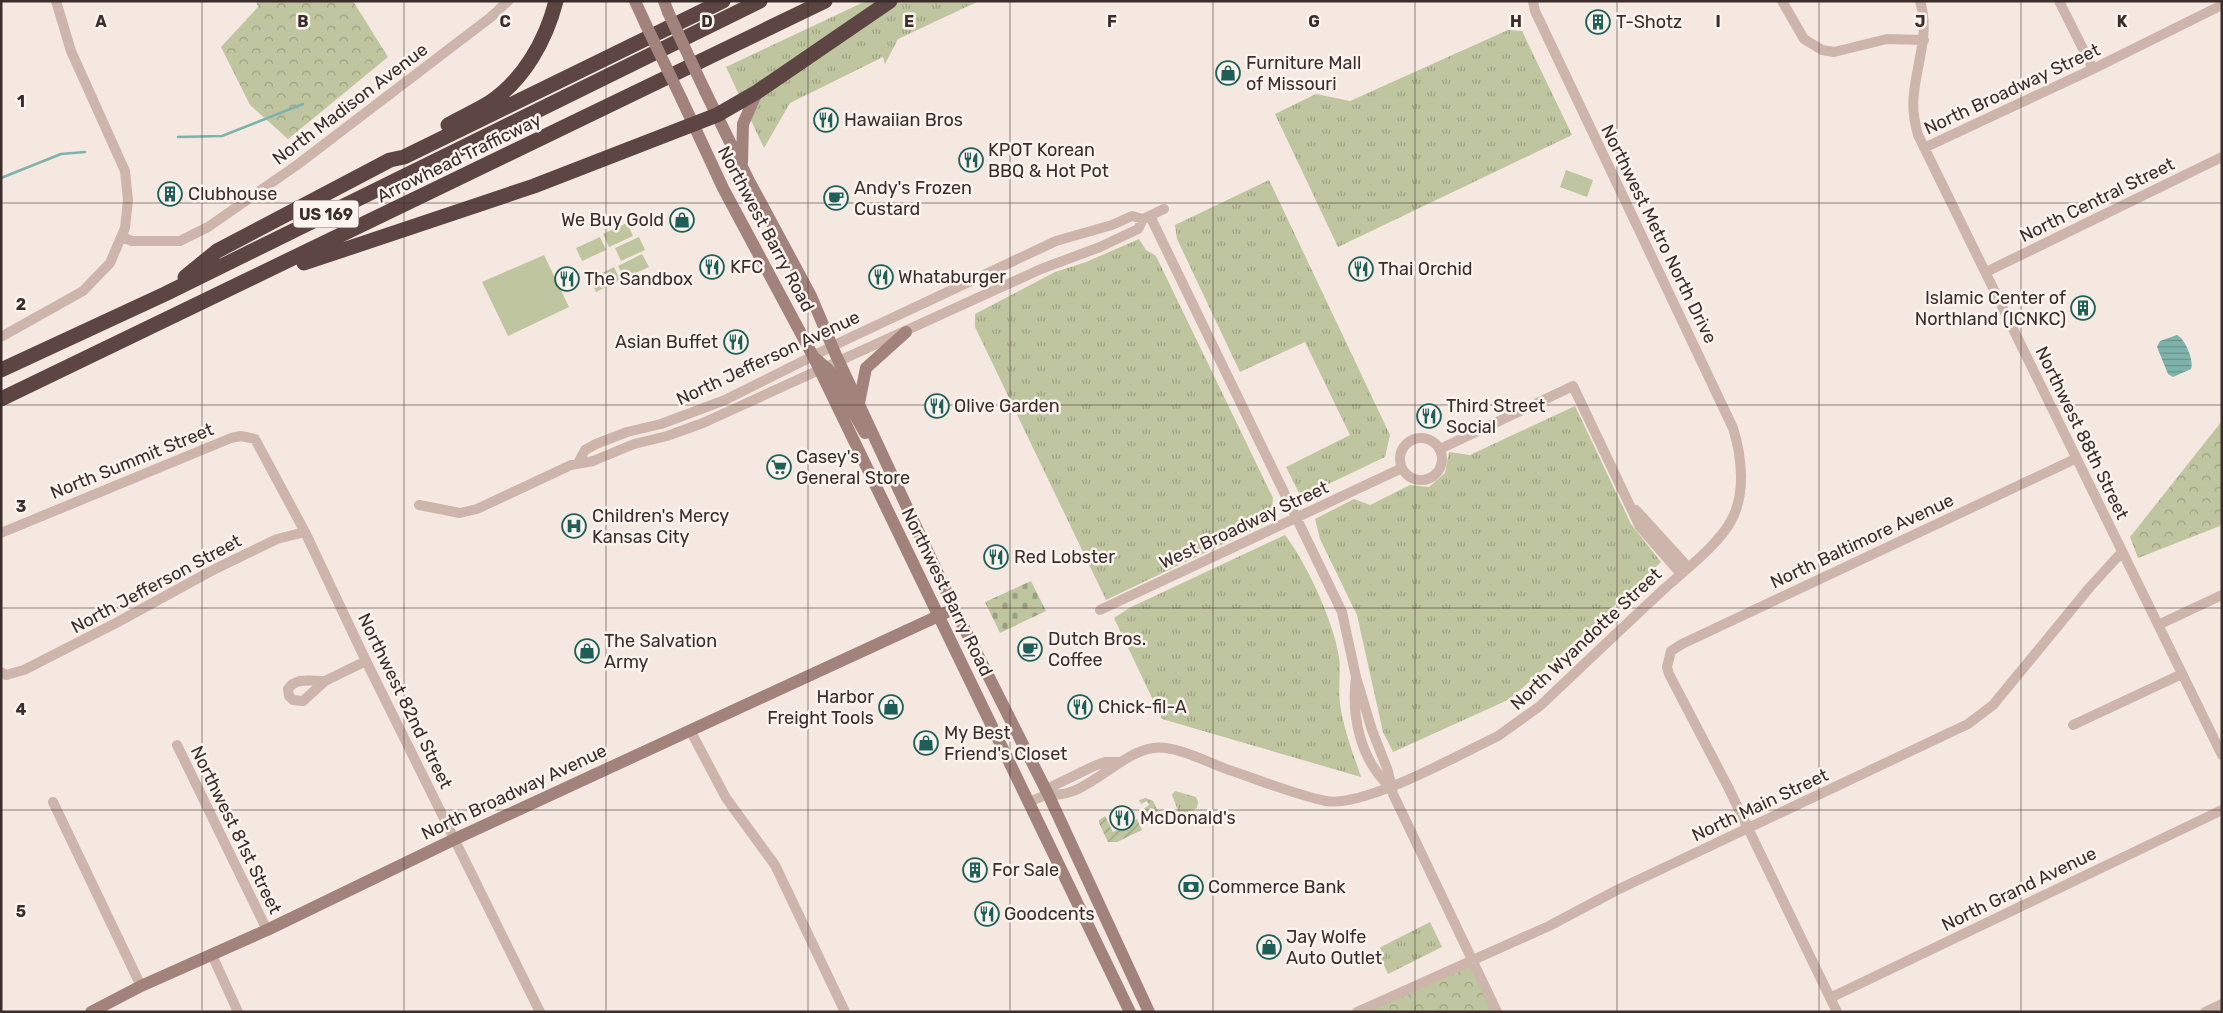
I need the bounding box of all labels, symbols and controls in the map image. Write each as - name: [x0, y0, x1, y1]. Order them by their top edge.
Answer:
- building icon: T-Shotz: [1585, 9, 1611, 35]
- place label: T-Shotz: [1616, 11, 1682, 33]
- text: A: [95, 12, 107, 31]
- text: B: [297, 12, 309, 31]
- text: C: [499, 12, 511, 31]
- text: D: [701, 12, 713, 31]
- text: E: [904, 12, 914, 31]
- text: F: [1107, 12, 1117, 31]
- text: G: [1308, 12, 1320, 31]
- text: H: [1510, 12, 1522, 31]
- text: I: [1715, 12, 1721, 31]
- text: J: [1915, 12, 1925, 31]
- text: K: [2117, 12, 2128, 31]
- street label: North Madison Avenue: [268, 38, 432, 170]
- street label: North Broadway Street: [1921, 39, 2103, 139]
- place label: Furniture Mall of Missouri: [1246, 52, 1361, 95]
- shop icon: Furniture Mall of Missouri: [1215, 60, 1241, 86]
- text: 1: [17, 92, 25, 111]
- restaurant icon: Hawaiian Bros: [813, 107, 839, 133]
- street label: Arrowhead Trafficway: [373, 109, 545, 207]
- place label: Hawaiian Bros: [844, 109, 963, 131]
- street label: Northwest Metro North Drive: [1596, 121, 1722, 347]
- place label: KPOT Korean BBQ & Hot Pot: [988, 139, 1109, 182]
- street label: Northwest Barry Road: [713, 142, 819, 316]
- restaurant icon: KPOT Korean BBQ & Hot Pot: [958, 147, 984, 173]
- street label: North Central Street: [2016, 153, 2178, 247]
- place label: Andy's Frozen Custard: [854, 177, 972, 220]
- building icon: Clubhouse: [157, 181, 183, 207]
- place label: Clubhouse: [188, 183, 277, 205]
- cafe icon: Andy's Frozen Custard: [823, 185, 849, 211]
- road number: US 169: [294, 200, 358, 228]
- shop icon: We Buy Gold: [669, 207, 695, 233]
- place label: We Buy Gold: [561, 209, 664, 231]
- restaurant icon: KFC: [699, 254, 725, 280]
- place label: KFC: [730, 256, 763, 278]
- restaurant icon: Thai Orchid: [1348, 256, 1374, 282]
- place label: Thai Orchid: [1378, 258, 1473, 280]
- restaurant icon: Whataburger: [868, 264, 894, 290]
- restaurant icon: The Sandbox: [554, 266, 580, 292]
- place label: Whataburger: [898, 266, 1006, 288]
- place label: The Sandbox: [584, 268, 693, 290]
- place label: Islamic Center of Northland (ICNKC): [1915, 287, 2066, 330]
- text: 2: [16, 295, 26, 314]
- building icon: Islamic Center of Northland (ICNKC): [2070, 295, 2096, 321]
- street label: North Jefferson Avenue: [673, 306, 863, 410]
- restaurant icon: Asian Buffet: [723, 329, 749, 355]
- place label: Asian Buffet: [615, 331, 718, 353]
- street label: Northwest 88th Street: [2031, 343, 2133, 523]
- restaurant icon: Olive Garden: [924, 393, 950, 419]
- place label: Olive Garden: [954, 395, 1060, 417]
- place label: Third Street Social: [1446, 395, 1545, 438]
- restaurant icon: Third Street Social: [1416, 403, 1442, 429]
- street label: North Summit Street: [47, 418, 217, 504]
- place label: Casey's General Store: [796, 446, 910, 489]
- supermarket icon: Casey's General Store: [766, 454, 792, 480]
- street label: West Broadway Street: [1156, 476, 1332, 574]
- street label: North Baltimore Avenue: [1767, 489, 1957, 593]
- text: 3: [16, 497, 26, 516]
- street label: Northwest Barry Road: [897, 504, 997, 680]
- place label: Children's Mercy Kansas City: [592, 505, 729, 548]
- hospital icon: Children's Mercy Kansas City: [561, 513, 587, 539]
- street label: North Jefferson Street: [67, 530, 245, 638]
- restaurant icon: Red Lobster: [983, 544, 1009, 570]
- place label: Red Lobster: [1014, 546, 1115, 568]
- street label: North Wyandotte Street: [1506, 563, 1666, 715]
- street label: Northwest 82nd Street: [353, 610, 457, 792]
- place label: Dutch Bros. Coffee: [1048, 628, 1146, 671]
- place label: The Salvation Army: [604, 630, 717, 673]
- cafe icon: Dutch Bros. Coffee: [1017, 636, 1043, 662]
- shop icon: The Salvation Army: [574, 638, 600, 664]
- place label: Harbor Freight Tools: [767, 686, 874, 729]
- shop icon: Harbor Freight Tools: [878, 694, 904, 720]
- restaurant icon: Chick-fil-A: [1067, 694, 1093, 720]
- place label: Chick-fil-A: [1098, 696, 1187, 718]
- text: 4: [16, 700, 27, 719]
- place label: My Best Friend's Closet: [944, 722, 1067, 765]
- shop icon: My Best Friend's Closet: [913, 730, 939, 756]
- street label: North Broadway Avenue: [418, 739, 610, 845]
- street label: Northwest 81st Street: [186, 742, 286, 918]
- street label: North Main Street: [1688, 764, 1832, 846]
- restaurant icon: McDonald's: [1109, 805, 1135, 831]
- place label: McDonald's: [1140, 807, 1236, 829]
- street label: North Grand Avenue: [1938, 842, 2100, 936]
- building icon: For Sale: [962, 857, 988, 883]
- place label: For Sale: [992, 859, 1059, 881]
- bank icon: Commerce Bank: [1178, 874, 1204, 900]
- place label: Commerce Bank: [1208, 876, 1346, 898]
- restaurant icon: Goodcents: [974, 901, 1000, 927]
- text: 5: [16, 902, 26, 921]
- place label: Goodcents: [1004, 903, 1095, 925]
- place label: Jay Wolfe Auto Outlet: [1286, 926, 1382, 969]
- shop icon: Jay Wolfe Auto Outlet: [1256, 934, 1282, 960]

